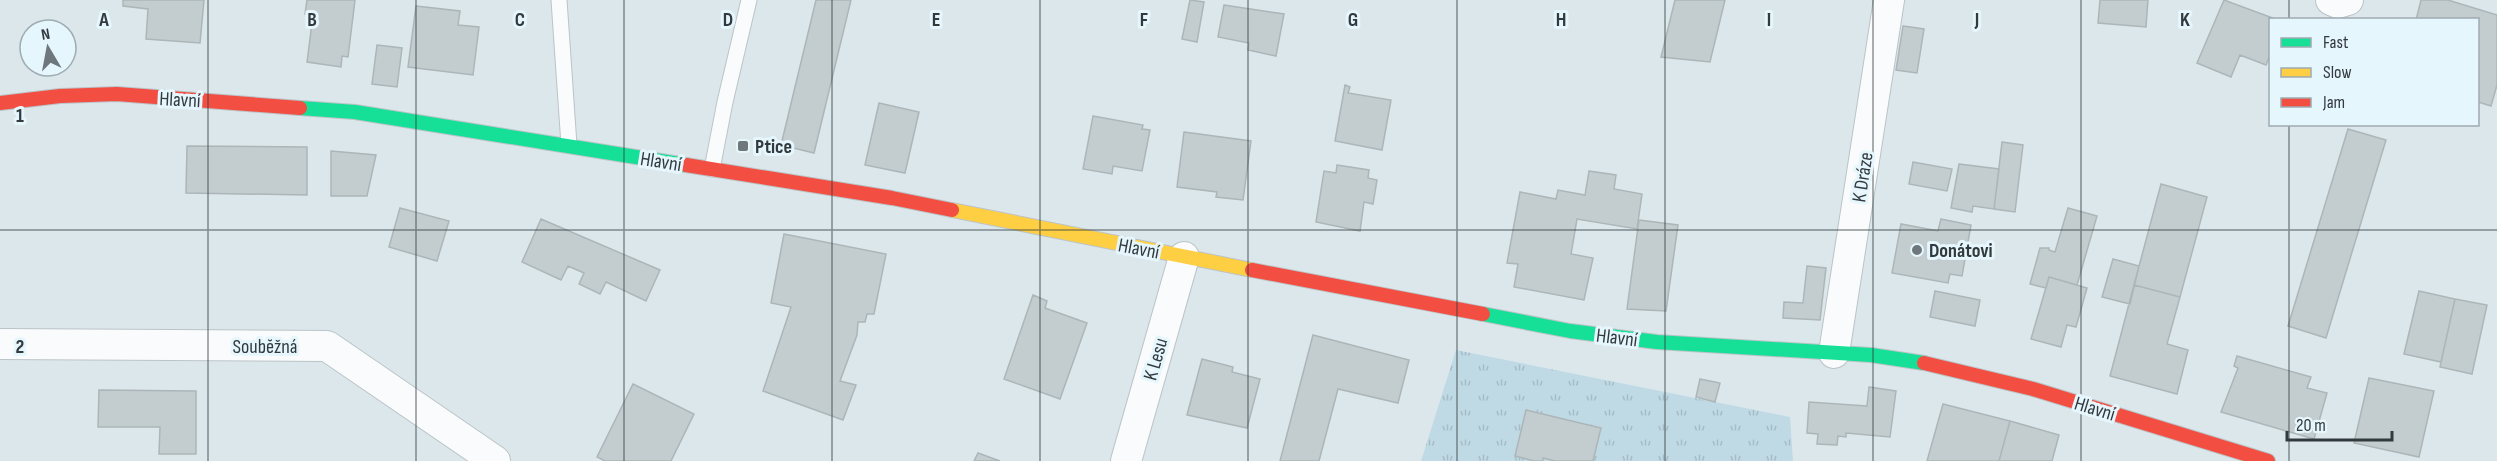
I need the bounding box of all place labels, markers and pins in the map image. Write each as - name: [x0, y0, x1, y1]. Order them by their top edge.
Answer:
- place label: Ptice: [755, 135, 792, 159]
- marker: Ptice: [736, 139, 750, 153]
- place label: Donátovi: [1929, 239, 1993, 263]
- marker: Donátovi: [1910, 243, 1924, 257]

